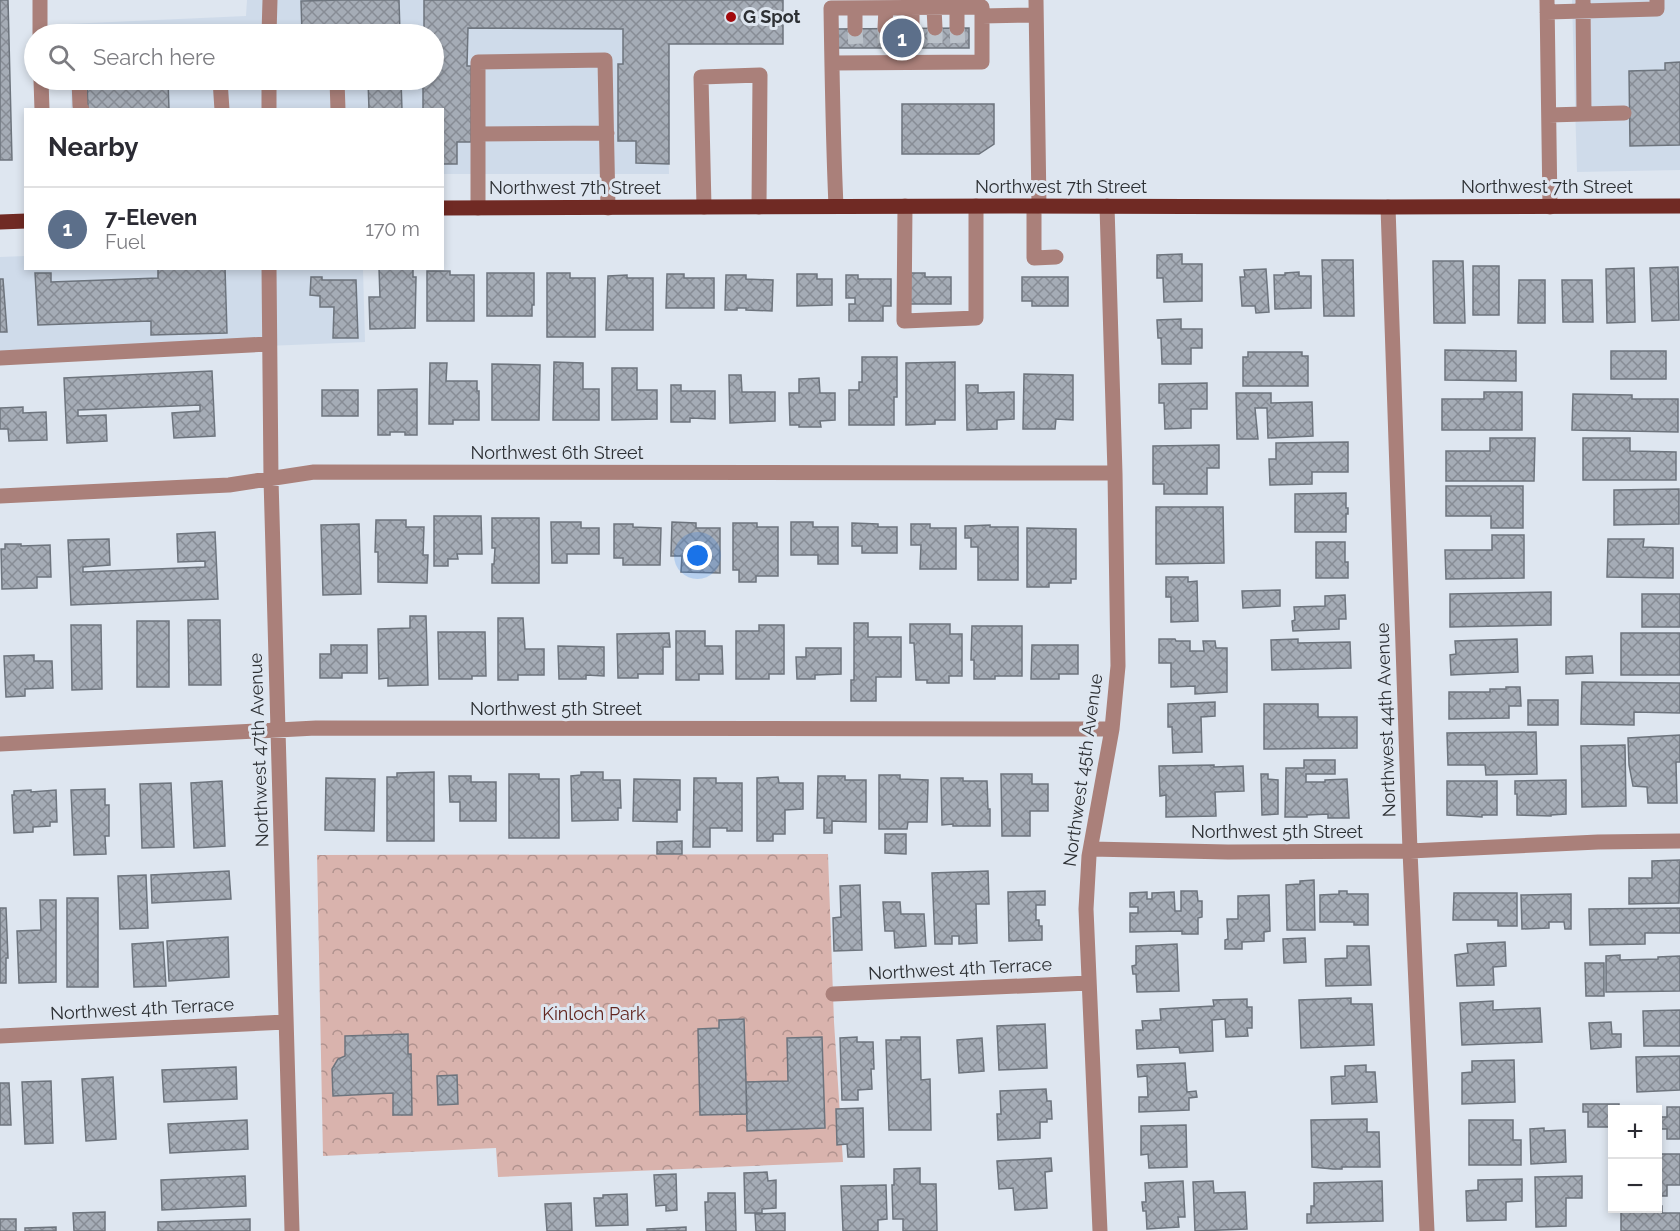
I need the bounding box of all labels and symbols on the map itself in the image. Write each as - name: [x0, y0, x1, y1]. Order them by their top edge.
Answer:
- place label: G Spot: [743, 6, 801, 27]
- marker: G Spot: [724, 10, 738, 24]
- pin: 1: [882, 15, 922, 60]
- street label: Northwest 7th Street: [975, 176, 1147, 197]
- street label: Northwest 7th Street: [1461, 176, 1633, 197]
- street label: Northwest 7th Street: [489, 177, 661, 198]
- street label: Northwest 6th Street: [470, 442, 644, 463]
- your location: [683, 541, 712, 570]
- street label: Northwest 44th Avenue: [1372, 622, 1399, 818]
- street label: Northwest 47th Avenue: [245, 652, 272, 848]
- street label: Northwest 45th Avenue: [1059, 672, 1107, 868]
- street label: Northwest 5th Street: [470, 698, 642, 719]
- street label: Northwest 5th Street: [1191, 821, 1363, 842]
- street label: Northwest 4th Terrace: [868, 953, 1053, 984]
- street label: Northwest 4th Terrace: [50, 993, 235, 1024]
- park label: Kinloch Park: [542, 1003, 646, 1024]

